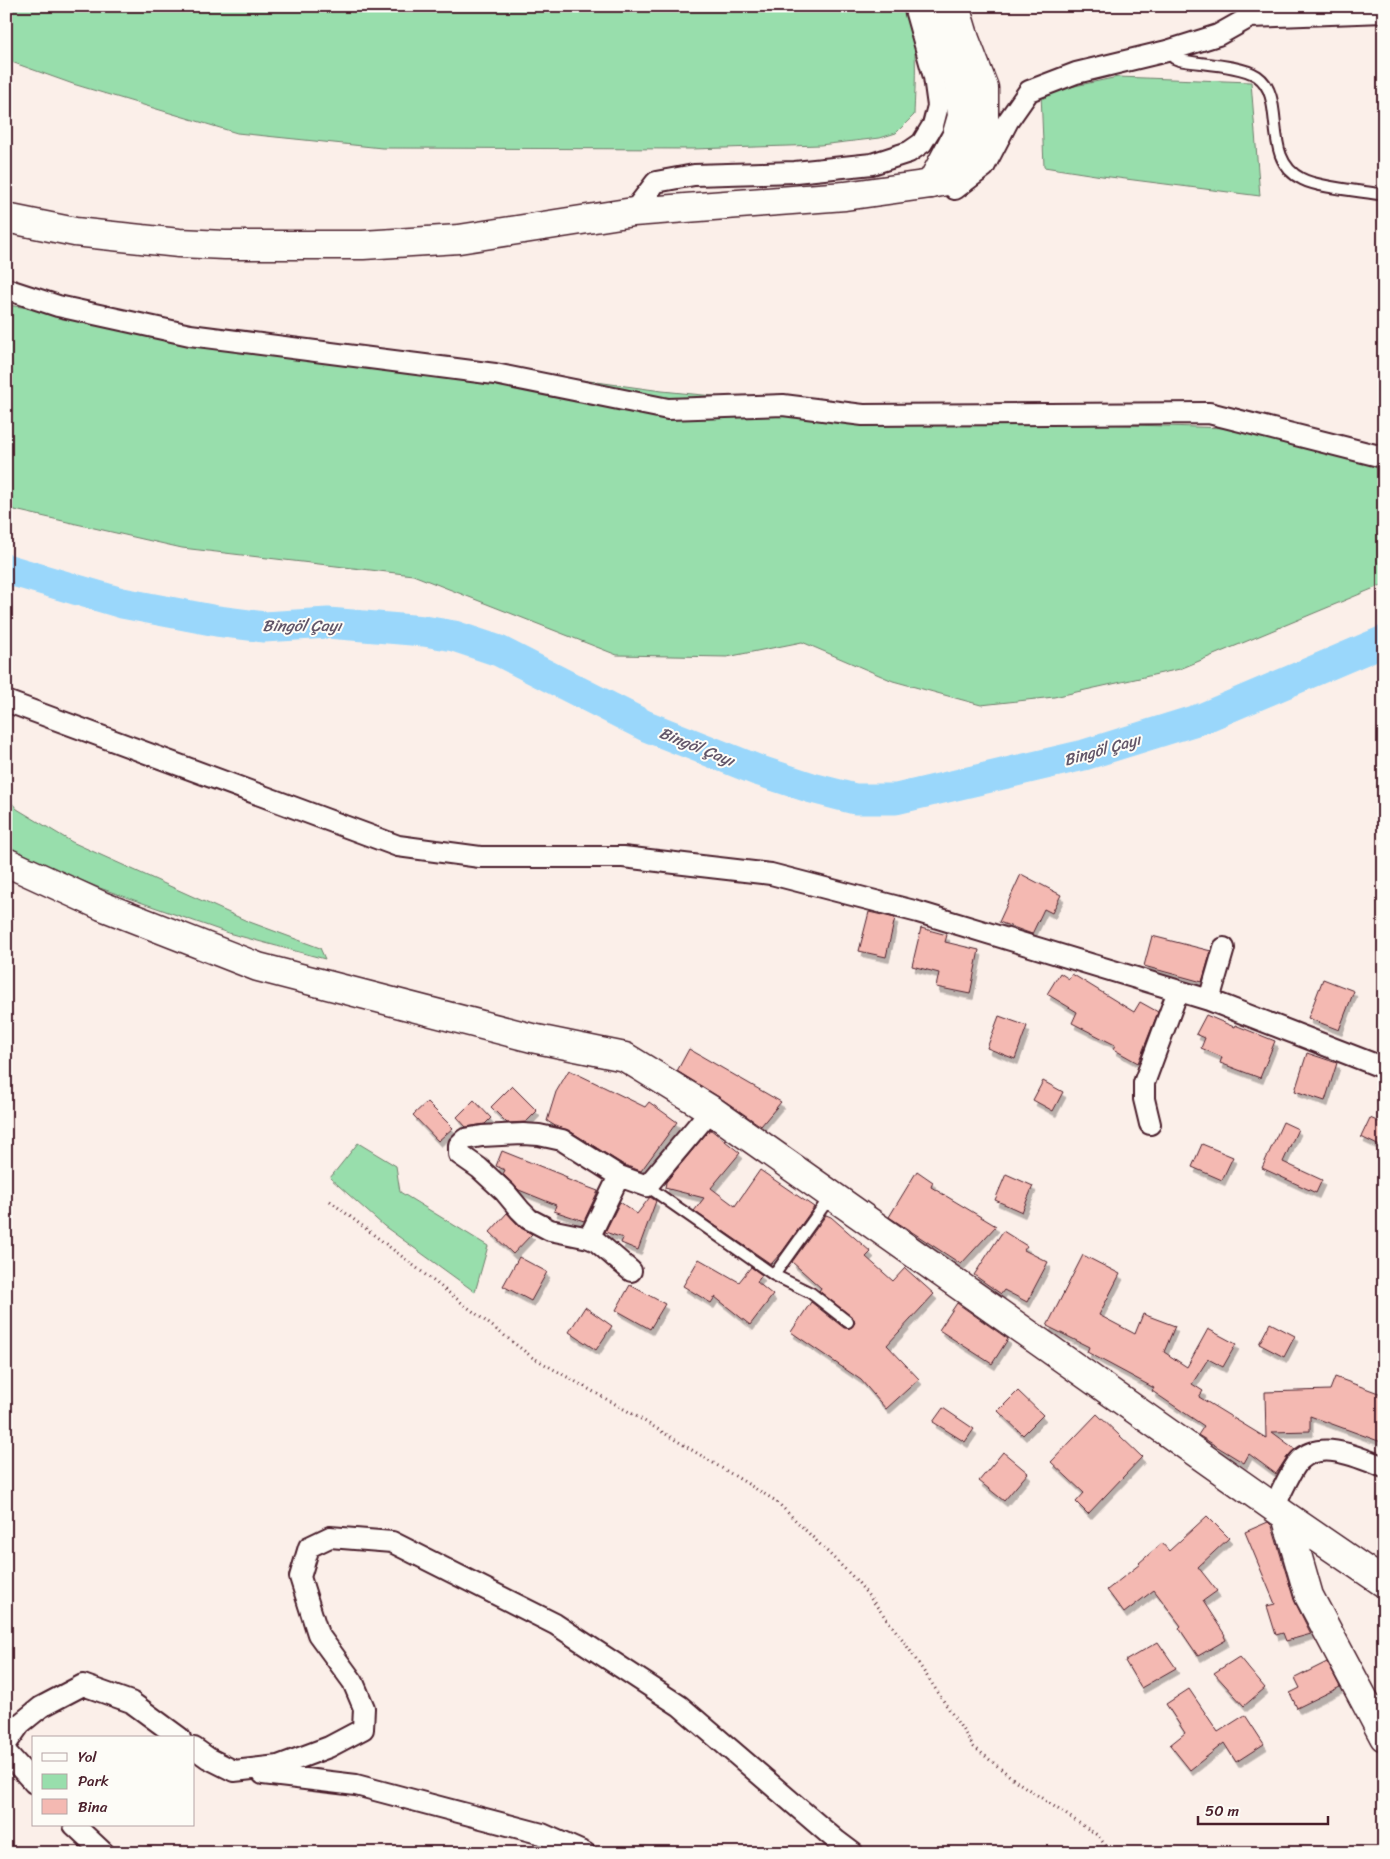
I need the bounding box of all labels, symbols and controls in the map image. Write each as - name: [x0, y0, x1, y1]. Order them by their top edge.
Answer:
- water label: Bingöl Çayı: [263, 611, 343, 640]
- water label: Bingöl Çayı: [655, 718, 740, 775]
- water label: Bingöl Çayı: [1060, 724, 1146, 774]
- legend: [32, 1736, 195, 1826]
- text: Yol: [78, 1744, 97, 1770]
- text: Park: [78, 1768, 109, 1794]
- text: Bina: [78, 1794, 108, 1820]
- scale bar: [1198, 1794, 1328, 1826]
- text: 50 m: [1205, 1798, 1240, 1824]

